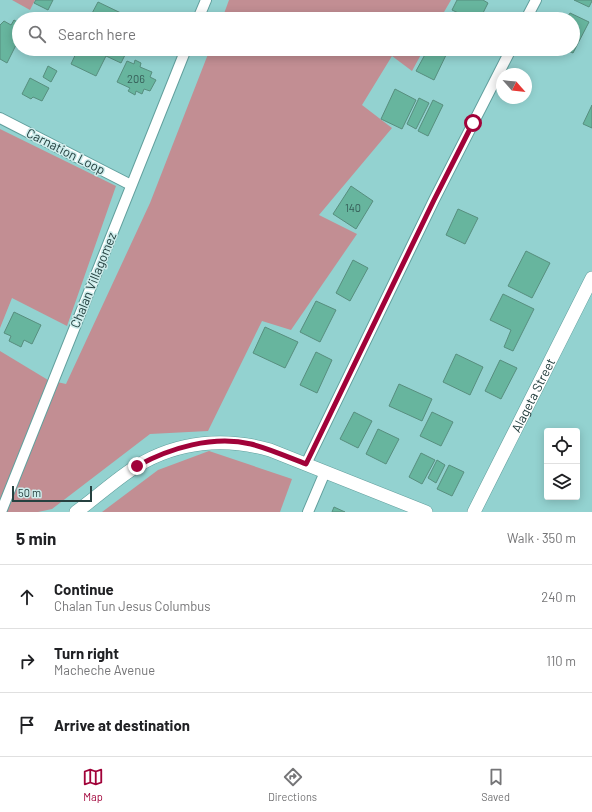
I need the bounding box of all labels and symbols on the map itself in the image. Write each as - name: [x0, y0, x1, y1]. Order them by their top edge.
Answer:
- north arrow: [496, 68, 532, 104]
- house number: 206: [127, 72, 145, 85]
- route start: [464, 114, 482, 132]
- street label: Carnation Loop: [24, 124, 108, 178]
- house number: 140: [345, 201, 361, 214]
- street label: Chalan Villagomez: [67, 230, 120, 330]
- street label: Alageta Street: [508, 355, 558, 435]
- route end: [128, 457, 146, 475]
- scale bar: [12, 484, 92, 503]

